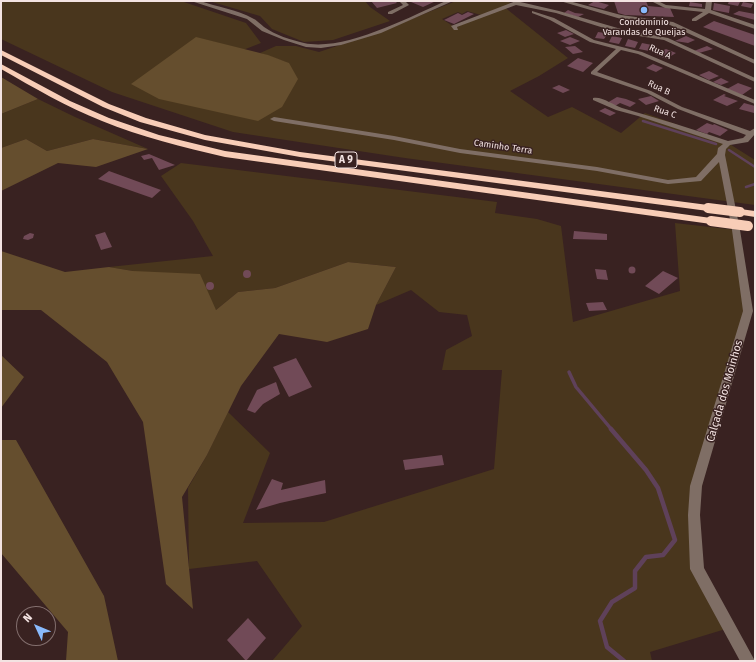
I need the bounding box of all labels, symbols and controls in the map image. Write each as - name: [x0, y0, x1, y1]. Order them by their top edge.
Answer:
- marker: Condomínio Varandas de Queijas: [639, 5, 649, 15]
- place label: Condomínio Varandas de Queijas: [603, 17, 685, 38]
- street label: Rua A: [647, 42, 673, 62]
- street label: Rua B: [646, 78, 672, 98]
- street label: Rua C: [652, 103, 678, 121]
- street label: Caminho Terra: [473, 138, 533, 156]
- road number: A 9: [335, 152, 357, 168]
- street label: Calçada dos Moinhos: [704, 339, 746, 443]
- north arrow: [16, 606, 56, 646]
- text: N: [21, 611, 35, 625]

